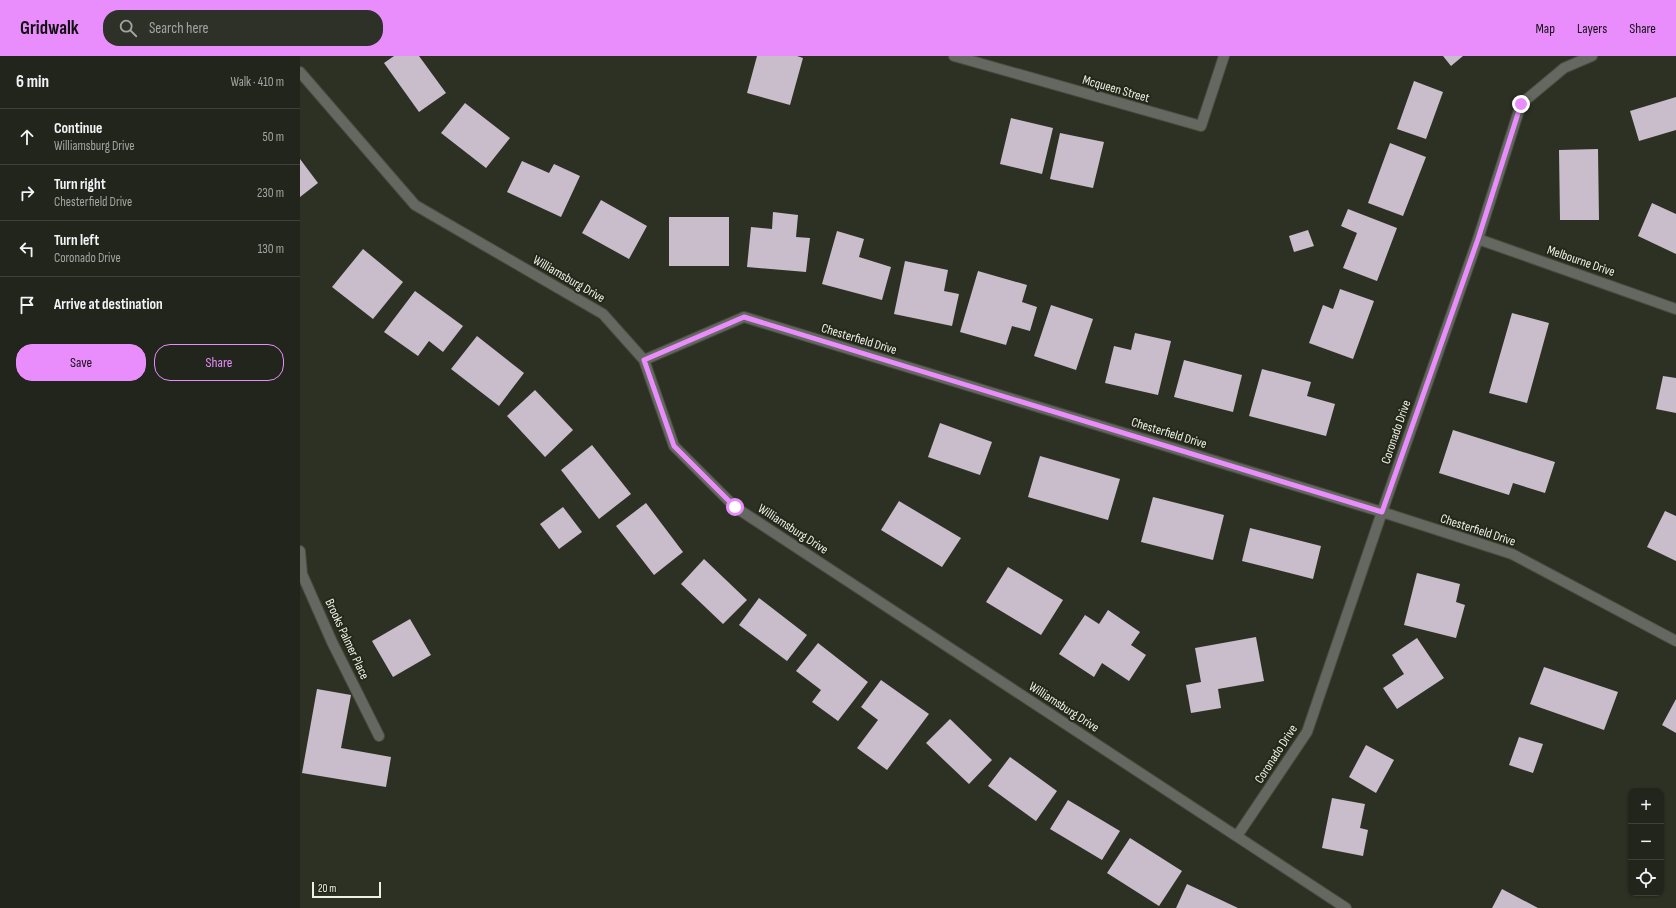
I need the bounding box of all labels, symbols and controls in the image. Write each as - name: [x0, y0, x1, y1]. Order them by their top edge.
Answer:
- search box: [103, 10, 383, 46]
- text: Gridwalk: [20, 17, 79, 40]
- icon: search: [117, 17, 139, 39]
- text: Search here: [149, 19, 209, 38]
- text: Map: [1535, 20, 1555, 37]
- text: Layers: [1577, 20, 1607, 37]
- text: Share: [1629, 20, 1656, 37]
- text: 6 min: [16, 72, 49, 92]
- street label: Mcqueen Street: [1081, 72, 1152, 106]
- text: Walk · 410 m: [231, 74, 284, 90]
- route end: [1512, 95, 1530, 113]
- text: Continue: [54, 119, 103, 138]
- icon: ahead: [16, 126, 38, 148]
- text: 50 m: [263, 129, 284, 145]
- text: Williamsburg Drive: [54, 138, 135, 154]
- text: Turn right: [54, 175, 106, 194]
- icon: right: [16, 182, 38, 204]
- text: 230 m: [257, 185, 284, 201]
- text: Chesterfield Drive: [54, 194, 132, 210]
- text: Turn left: [54, 231, 99, 250]
- icon: left: [16, 238, 38, 260]
- text: 130 m: [258, 241, 284, 257]
- street label: Melbourne Drive: [1545, 242, 1617, 280]
- text: Coronado Drive: [54, 250, 121, 266]
- street label: Williamsburg Drive: [530, 252, 608, 306]
- icon: arrive: [16, 294, 38, 316]
- text: Arrive at destination: [54, 295, 163, 314]
- street label: Chesterfield Drive: [819, 320, 899, 358]
- button: Save: [16, 344, 146, 381]
- button: Share: [154, 344, 284, 381]
- street label: Coronado Drive: [1378, 398, 1414, 466]
- street label: Chesterfield Drive: [1129, 414, 1209, 452]
- route start: [726, 498, 744, 516]
- street label: Williamsburg Drive: [755, 500, 831, 558]
- street label: Chesterfield Drive: [1438, 510, 1518, 550]
- street label: Brooks Palmer Place: [321, 596, 373, 682]
- street label: Williamsburg Drive: [1026, 678, 1102, 736]
- street label: Coronado Drive: [1251, 722, 1301, 786]
- map controls: [1628, 788, 1664, 896]
- button: +: [1628, 788, 1664, 824]
- button: −: [1628, 824, 1664, 860]
- button: locate: [1628, 860, 1664, 896]
- scale bar: [312, 880, 381, 899]
- text: 20 m: [318, 882, 336, 895]

